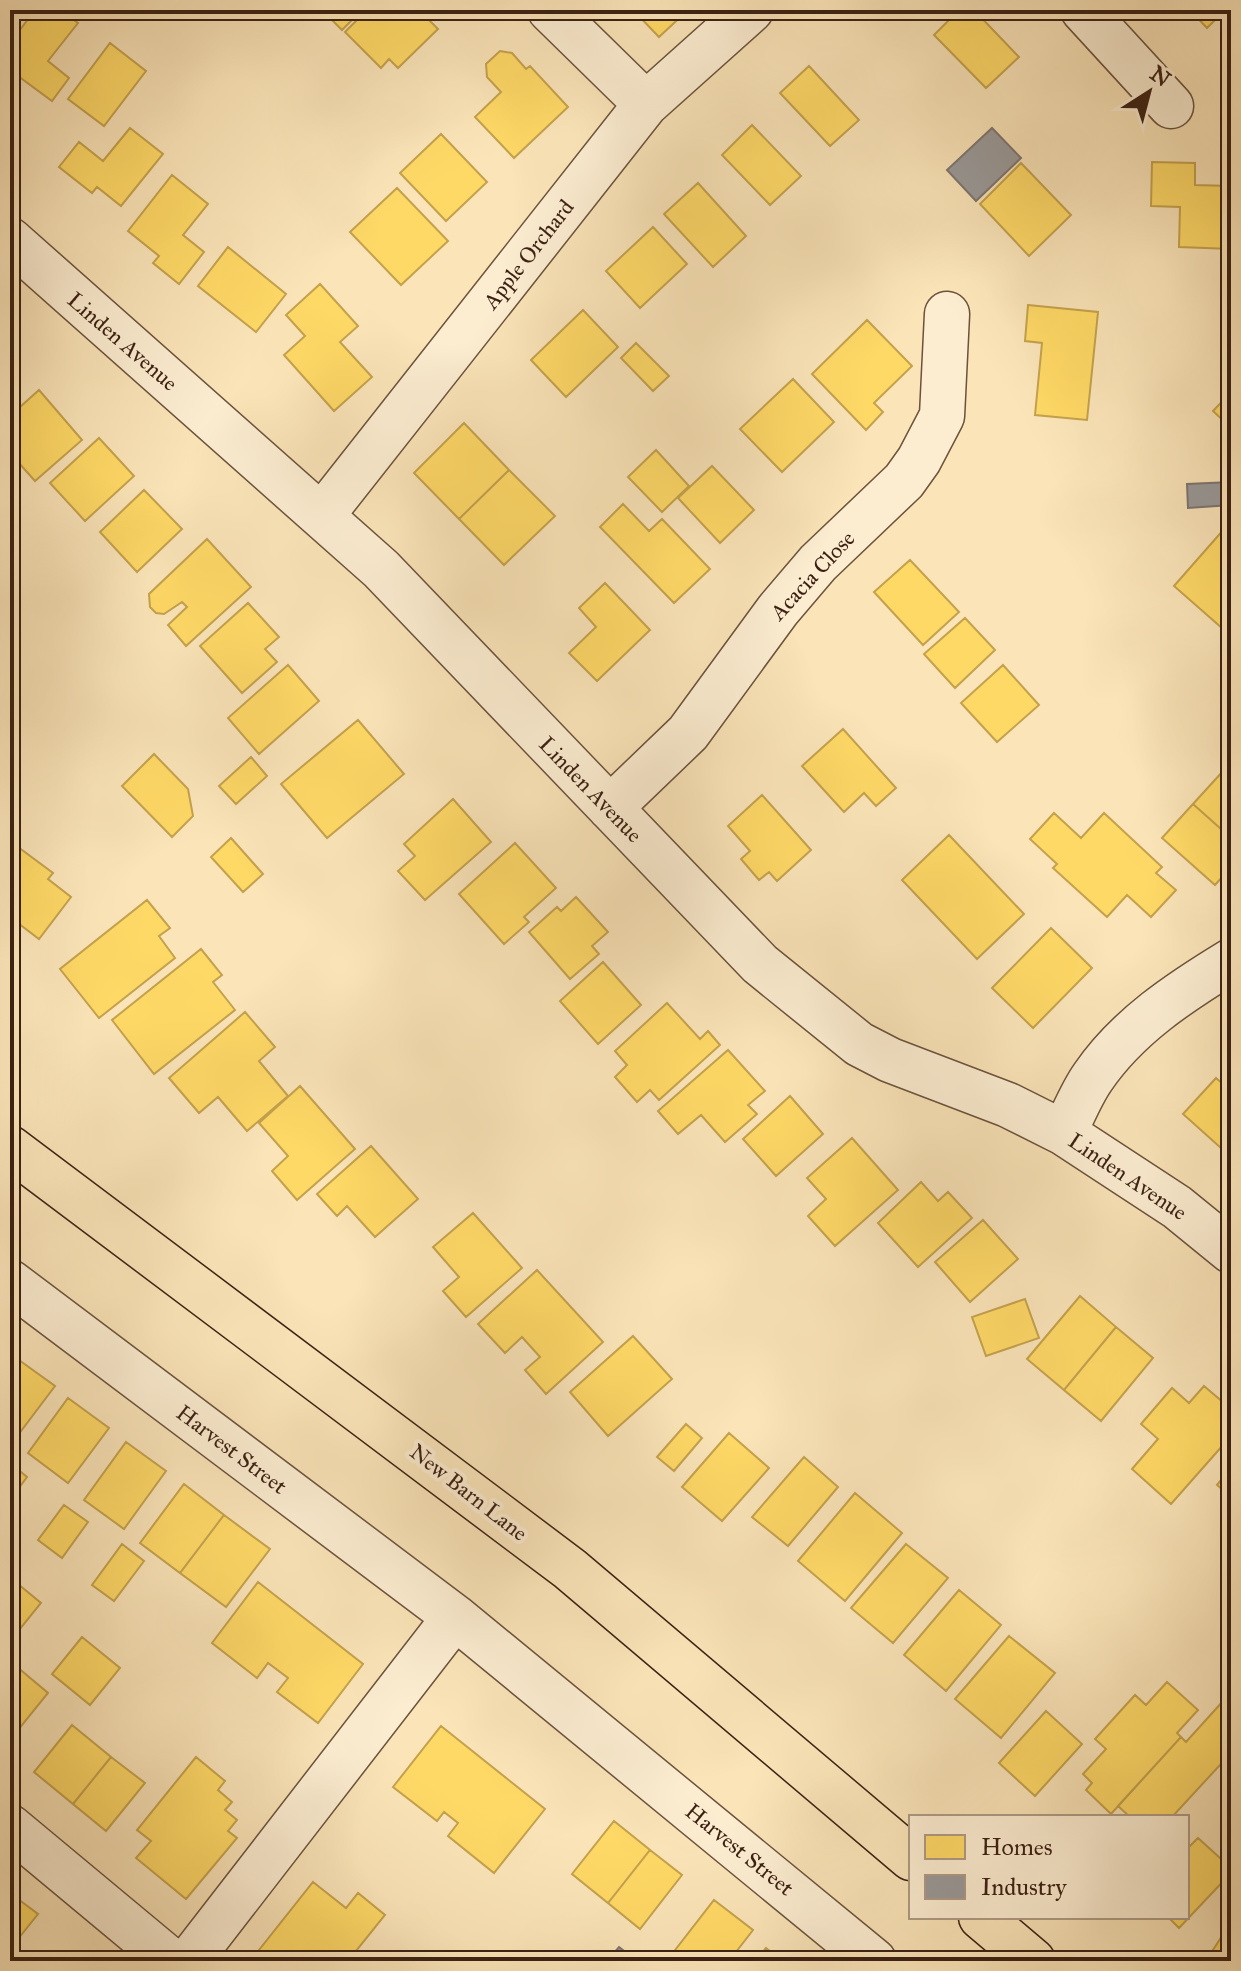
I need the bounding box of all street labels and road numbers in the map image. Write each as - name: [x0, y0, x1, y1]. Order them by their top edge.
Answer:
- street label: Apple Orchard: [477, 194, 579, 315]
- street label: Linden Avenue: [62, 286, 183, 397]
- street label: Acacia Close: [764, 525, 860, 626]
- street label: Linden Avenue: [533, 731, 648, 848]
- street label: Linden Avenue: [1063, 1127, 1192, 1226]
- street label: Harvest Street: [171, 1399, 293, 1500]
- street label: New Barn Lane: [404, 1438, 533, 1547]
- street label: Harvest Street: [680, 1798, 799, 1901]

